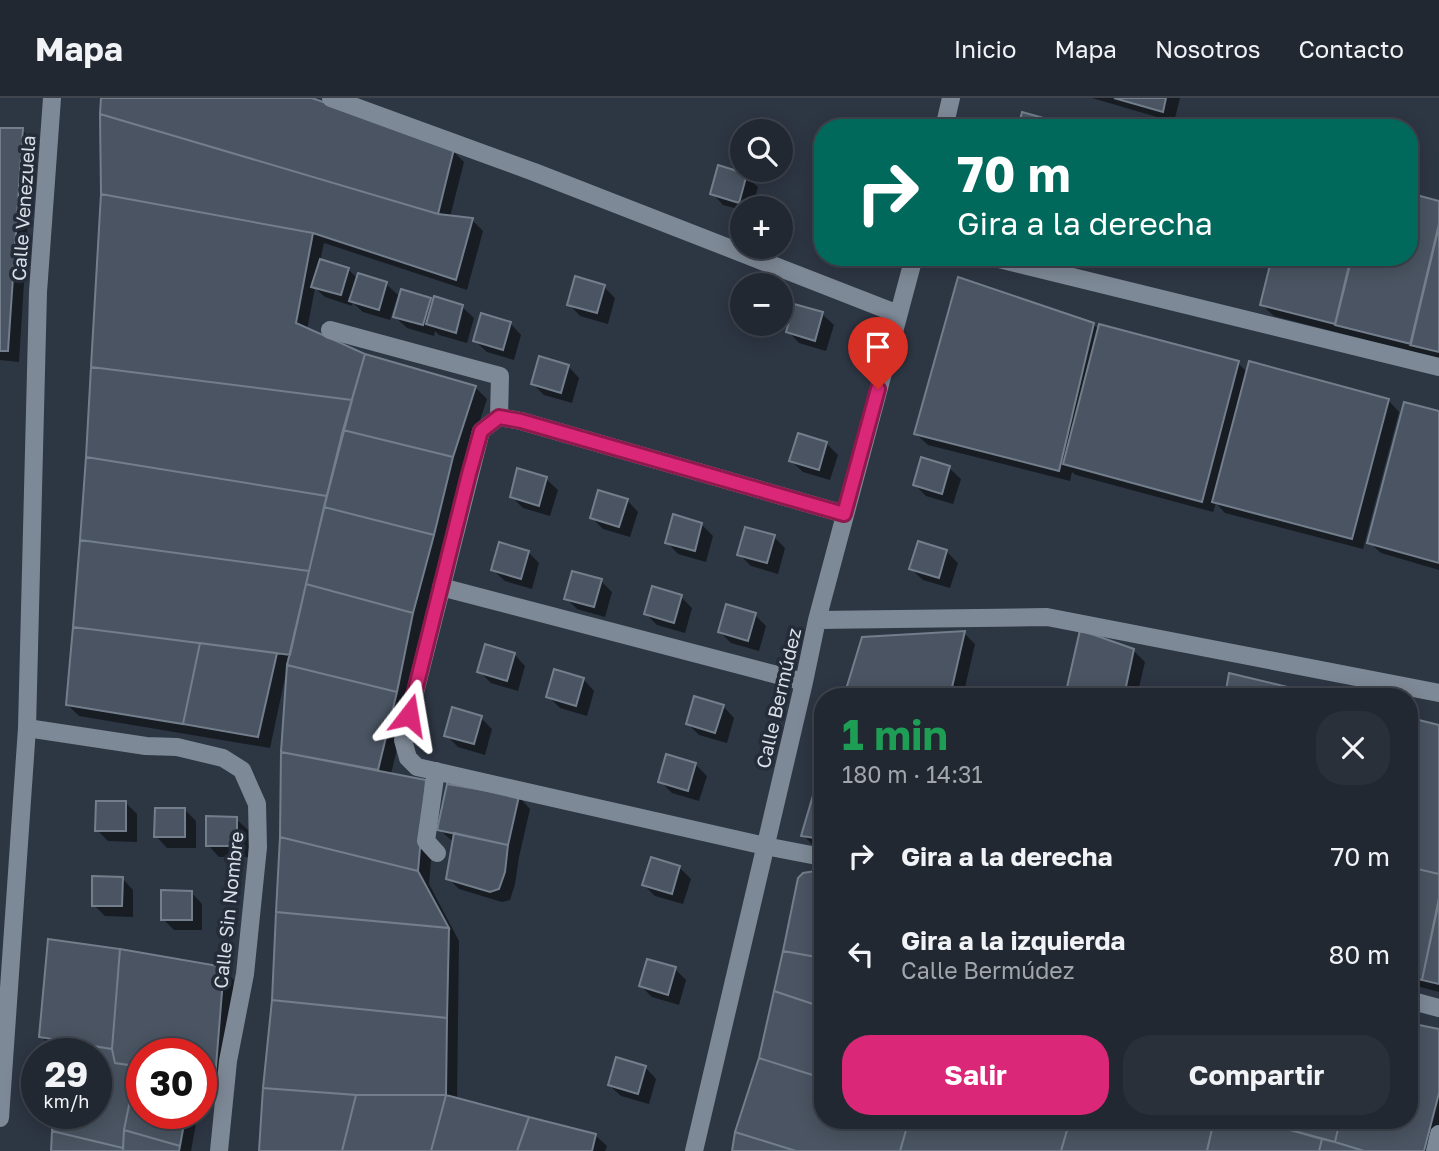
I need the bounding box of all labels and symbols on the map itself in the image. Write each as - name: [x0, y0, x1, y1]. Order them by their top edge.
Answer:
- street label: Calle Venezuela: [6, 135, 40, 281]
- pin: [848, 317, 908, 389]
- street label: Calle Bermúdez: [751, 626, 805, 770]
- position arrow: [372, 678, 446, 752]
- street label: Calle Sin Nombre: [208, 830, 248, 990]
- speed limit sign: 30: [126, 1038, 217, 1129]

